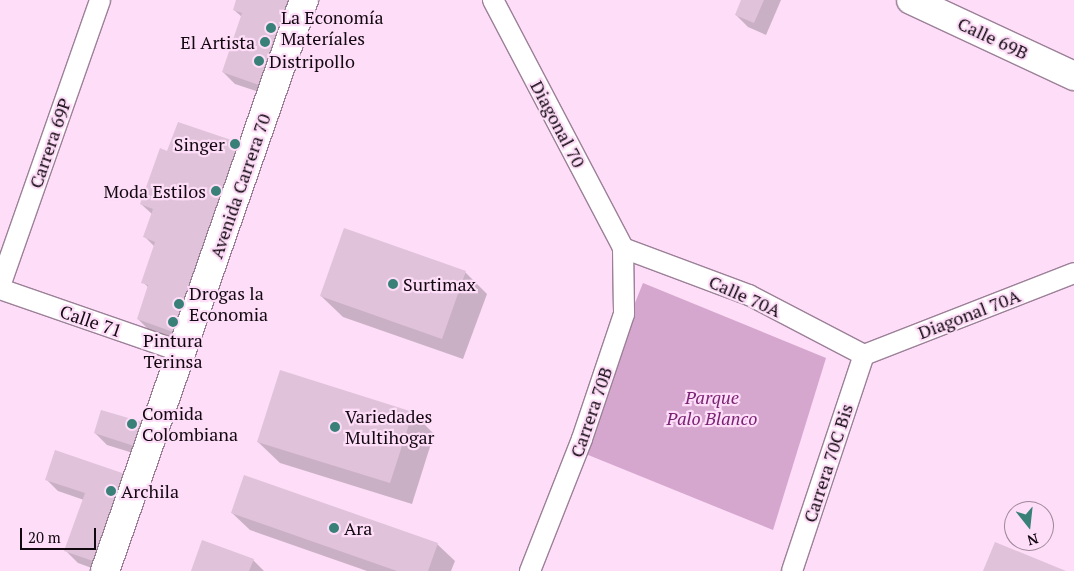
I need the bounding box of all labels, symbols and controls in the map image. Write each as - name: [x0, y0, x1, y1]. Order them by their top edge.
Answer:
- place label: La Economía Materíales: [281, 7, 384, 50]
- street label: Calle 69B: [954, 12, 1032, 64]
- marker: La Economía Materíales: [265, 22, 277, 34]
- place label: El Artista: [180, 31, 255, 53]
- marker: El Artista: [259, 36, 271, 48]
- place label: Distripollo: [269, 50, 355, 72]
- marker: Distripollo: [253, 55, 265, 67]
- street label: Diagonal 70: [526, 77, 590, 171]
- street label: Carrera 69P: [25, 95, 75, 191]
- street label: Avenida Carrera 70: [205, 111, 275, 261]
- place label: Singer: [174, 133, 225, 155]
- marker: Singer: [229, 138, 241, 150]
- place label: Moda Estilos: [103, 180, 206, 202]
- marker: Moda Estilos: [210, 185, 222, 197]
- street label: Calle 70A: [706, 271, 784, 321]
- place label: Surtimax: [403, 273, 476, 295]
- marker: Surtimax: [387, 278, 399, 290]
- place label: Drogas la Economia: [189, 283, 268, 326]
- street label: Diagonal 70A: [915, 285, 1023, 343]
- marker: Drogas la Economia: [173, 298, 185, 310]
- street label: Calle 71: [57, 300, 125, 342]
- marker: Pintura Terinsa: [167, 316, 179, 328]
- place label: Pintura Terinsa: [143, 330, 203, 372]
- street label: Carrera 70B: [565, 364, 617, 460]
- park label: Parque Palo Blanco: [667, 387, 757, 429]
- street label: Carrera 70C Bis: [799, 401, 857, 525]
- place label: Comida Colombiana: [142, 403, 238, 446]
- place label: Variedades Multihogar: [345, 406, 434, 448]
- marker: Comida Colombiana: [126, 418, 138, 430]
- marker: Variedades Multihogar: [329, 421, 341, 433]
- place label: Archila: [121, 480, 179, 502]
- marker: Archila: [105, 485, 117, 497]
- north arrow: [1004, 501, 1054, 551]
- place label: Ara: [344, 517, 372, 539]
- scale bar: [22, 518, 99, 550]
- marker: Ara: [328, 522, 340, 534]
- text: 20 m: [28, 527, 61, 547]
- text: N: [1025, 529, 1041, 551]

